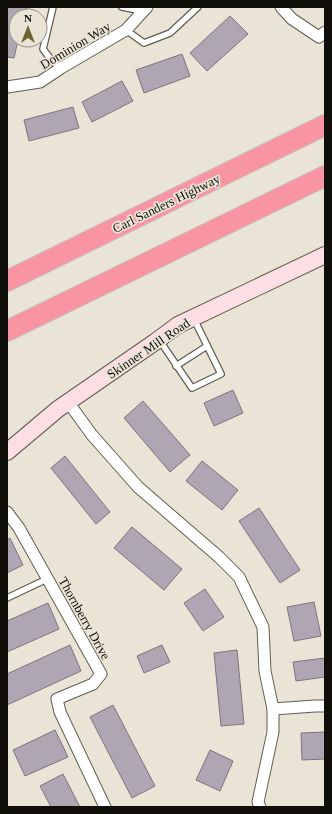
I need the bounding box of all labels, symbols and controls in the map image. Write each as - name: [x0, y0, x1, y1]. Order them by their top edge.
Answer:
- north arrow: [8, 8, 48, 48]
- text: N: [24, 12, 32, 24]
- street label: Dominion Way: [37, 18, 114, 72]
- street label: Carl Sanders Highway: [110, 171, 223, 236]
- street label: Skinner Mill Road: [104, 315, 193, 382]
- street label: Thornberry Drive: [56, 574, 114, 662]

